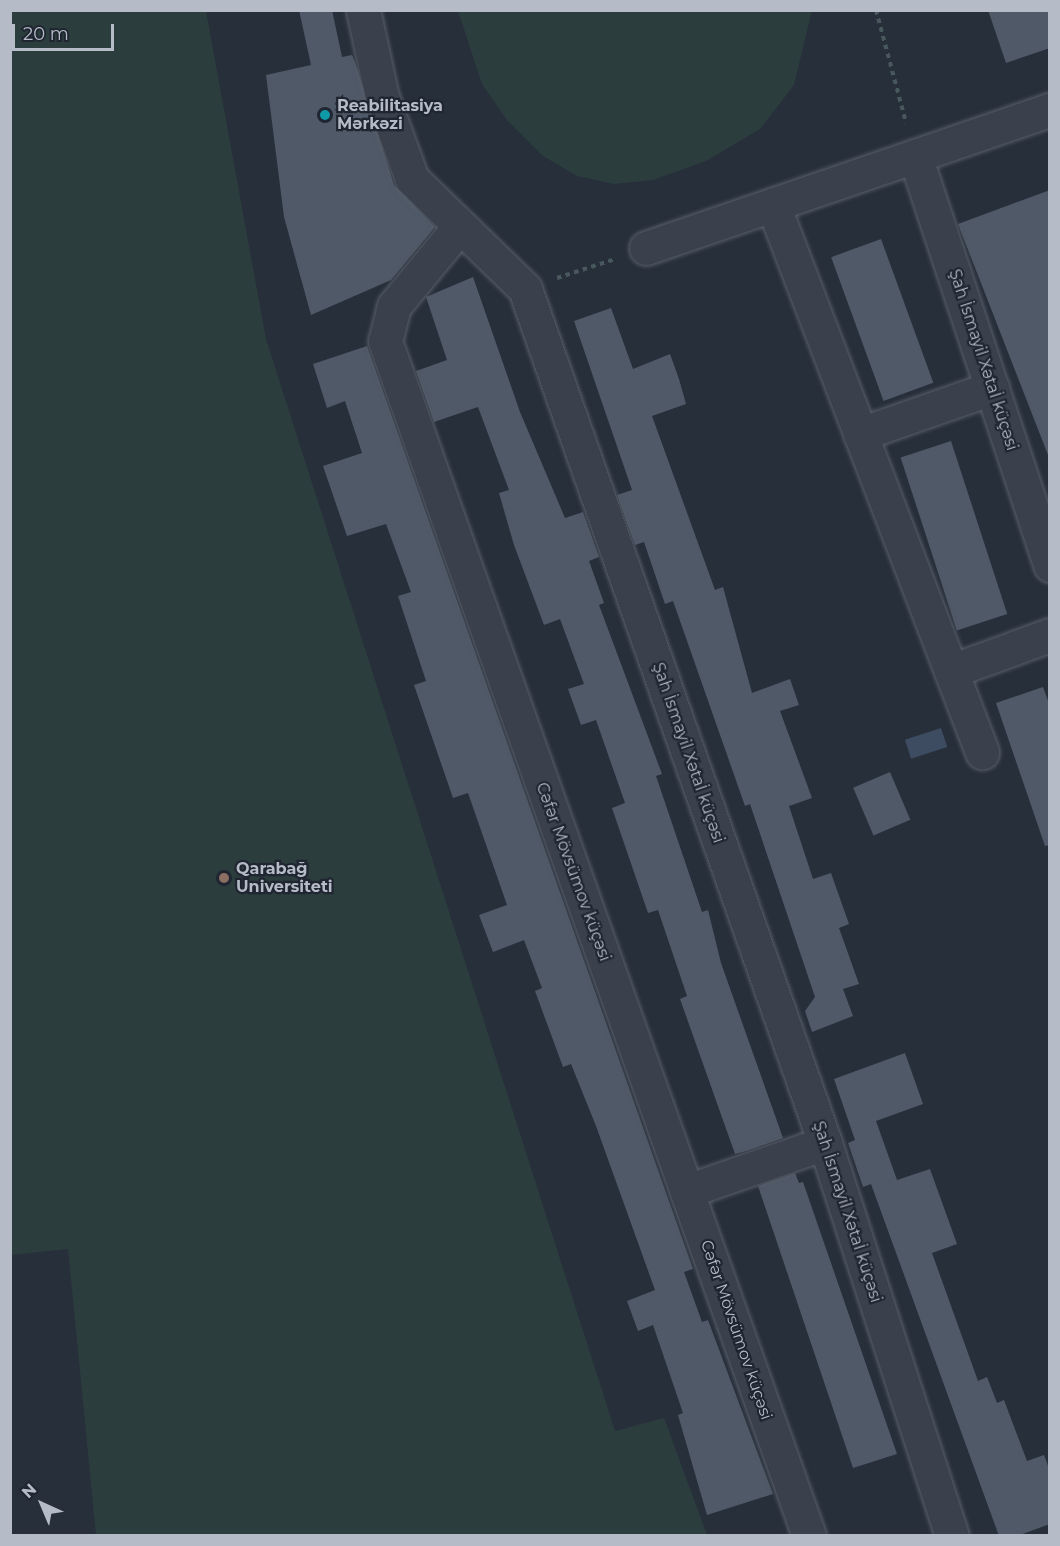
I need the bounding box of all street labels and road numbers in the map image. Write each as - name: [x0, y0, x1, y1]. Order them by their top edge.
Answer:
- street label: Şah İsmayil Xətaİ küçəsi: [945, 267, 1021, 453]
- street label: Şah İsmayil Xətaİ küçəsi: [648, 660, 728, 846]
- street label: Cəfər Mövsümov küçəsi: [532, 780, 614, 964]
- street label: Şah İsmayil Xətaİ küçəsi: [809, 1119, 885, 1305]
- street label: Cəfər Mövsümov küçəsi: [696, 1238, 776, 1422]

